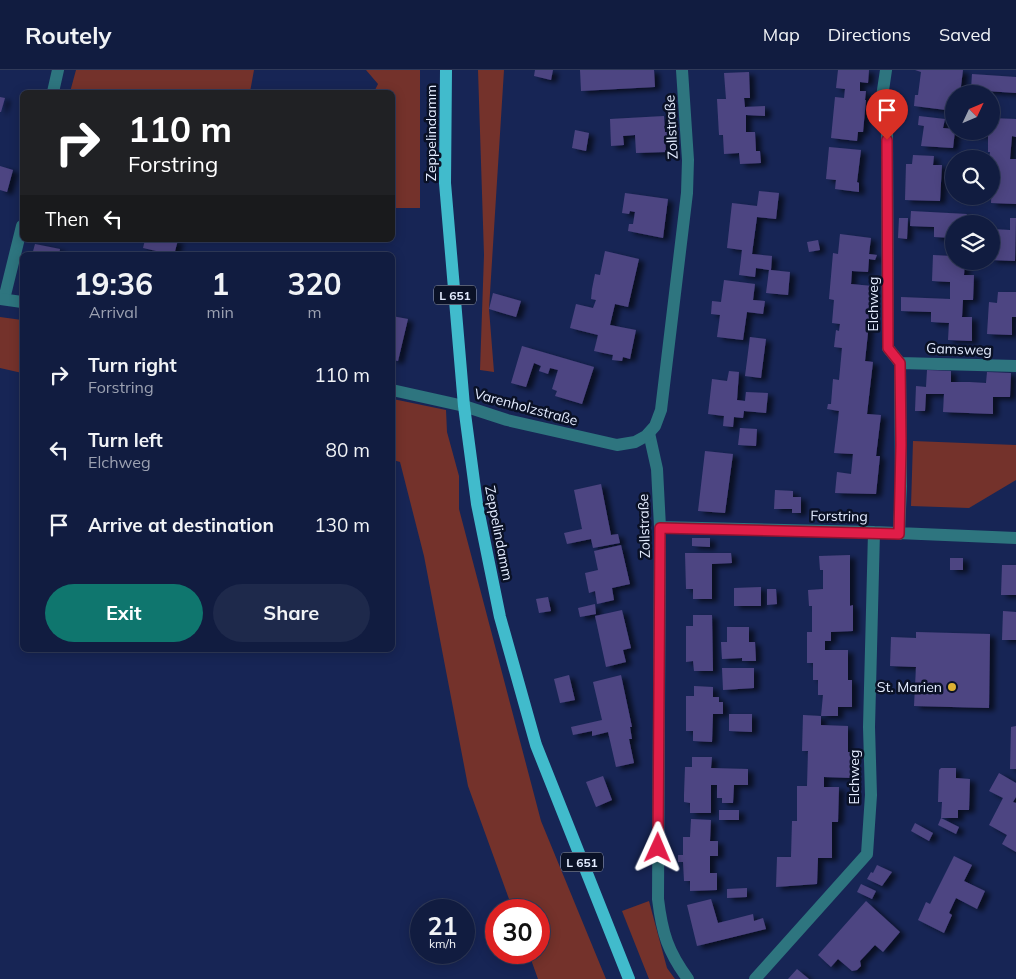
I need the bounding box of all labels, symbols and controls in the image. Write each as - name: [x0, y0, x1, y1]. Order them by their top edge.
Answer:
- text: Routely: [25, 20, 111, 50]
- text: Map: [763, 23, 800, 46]
- text: Directions: [828, 23, 911, 46]
- text: Saved: [939, 23, 991, 46]
- street label: Zeppelindamm: [422, 85, 440, 181]
- north arrow: [945, 85, 1000, 140]
- map controls: [945, 85, 1000, 270]
- pin: [866, 89, 908, 140]
- street label: Zollstraße: [660, 94, 682, 160]
- icon: arrive: [873, 96, 901, 124]
- text: 110 m: [128, 107, 232, 151]
- icon: right: [45, 110, 110, 175]
- text: Forstring: [128, 150, 218, 178]
- button: search: [945, 150, 1000, 205]
- icon: left: [99, 205, 127, 233]
- text: Then: [45, 207, 89, 231]
- button: layers: [945, 215, 1000, 270]
- text: 19:36: [74, 265, 153, 303]
- text: 1: [211, 265, 229, 303]
- text: 320: [287, 265, 341, 303]
- street label: Elchweg: [864, 277, 882, 331]
- road number: L 651: [434, 286, 476, 304]
- text: Arrival: [89, 302, 138, 322]
- text: min: [207, 302, 234, 322]
- text: m: [307, 302, 321, 322]
- street label: Gamsweg: [926, 339, 992, 359]
- text: Turn right: [88, 353, 177, 377]
- icon: right: [45, 361, 73, 389]
- text: 110 m: [314, 363, 370, 387]
- text: Forstring: [88, 377, 154, 397]
- street label: Varenholzstraße: [472, 385, 580, 429]
- text: Turn left: [88, 428, 163, 452]
- icon: left: [45, 436, 73, 464]
- text: 80 m: [326, 438, 370, 462]
- text: Elchweg: [88, 452, 151, 472]
- street label: Zeppelindamm: [481, 484, 517, 582]
- street label: Zollstraße: [634, 493, 654, 559]
- street label: Forstring: [810, 507, 868, 525]
- icon: arrive: [45, 511, 73, 539]
- text: Arrive at destination: [88, 513, 274, 537]
- text: 130 m: [314, 513, 370, 537]
- button: Exit: [45, 584, 203, 642]
- button: Share: [213, 584, 370, 642]
- place label: St. Marien: [877, 678, 942, 696]
- marker: St. Marien: [946, 681, 958, 693]
- street label: Elchweg: [845, 750, 863, 804]
- position arrow: [631, 821, 683, 873]
- road number: L 651: [561, 852, 603, 872]
- speed limit sign: 30: [485, 899, 550, 964]
- text: 21: [427, 910, 458, 941]
- text: km/h: [429, 936, 456, 951]

